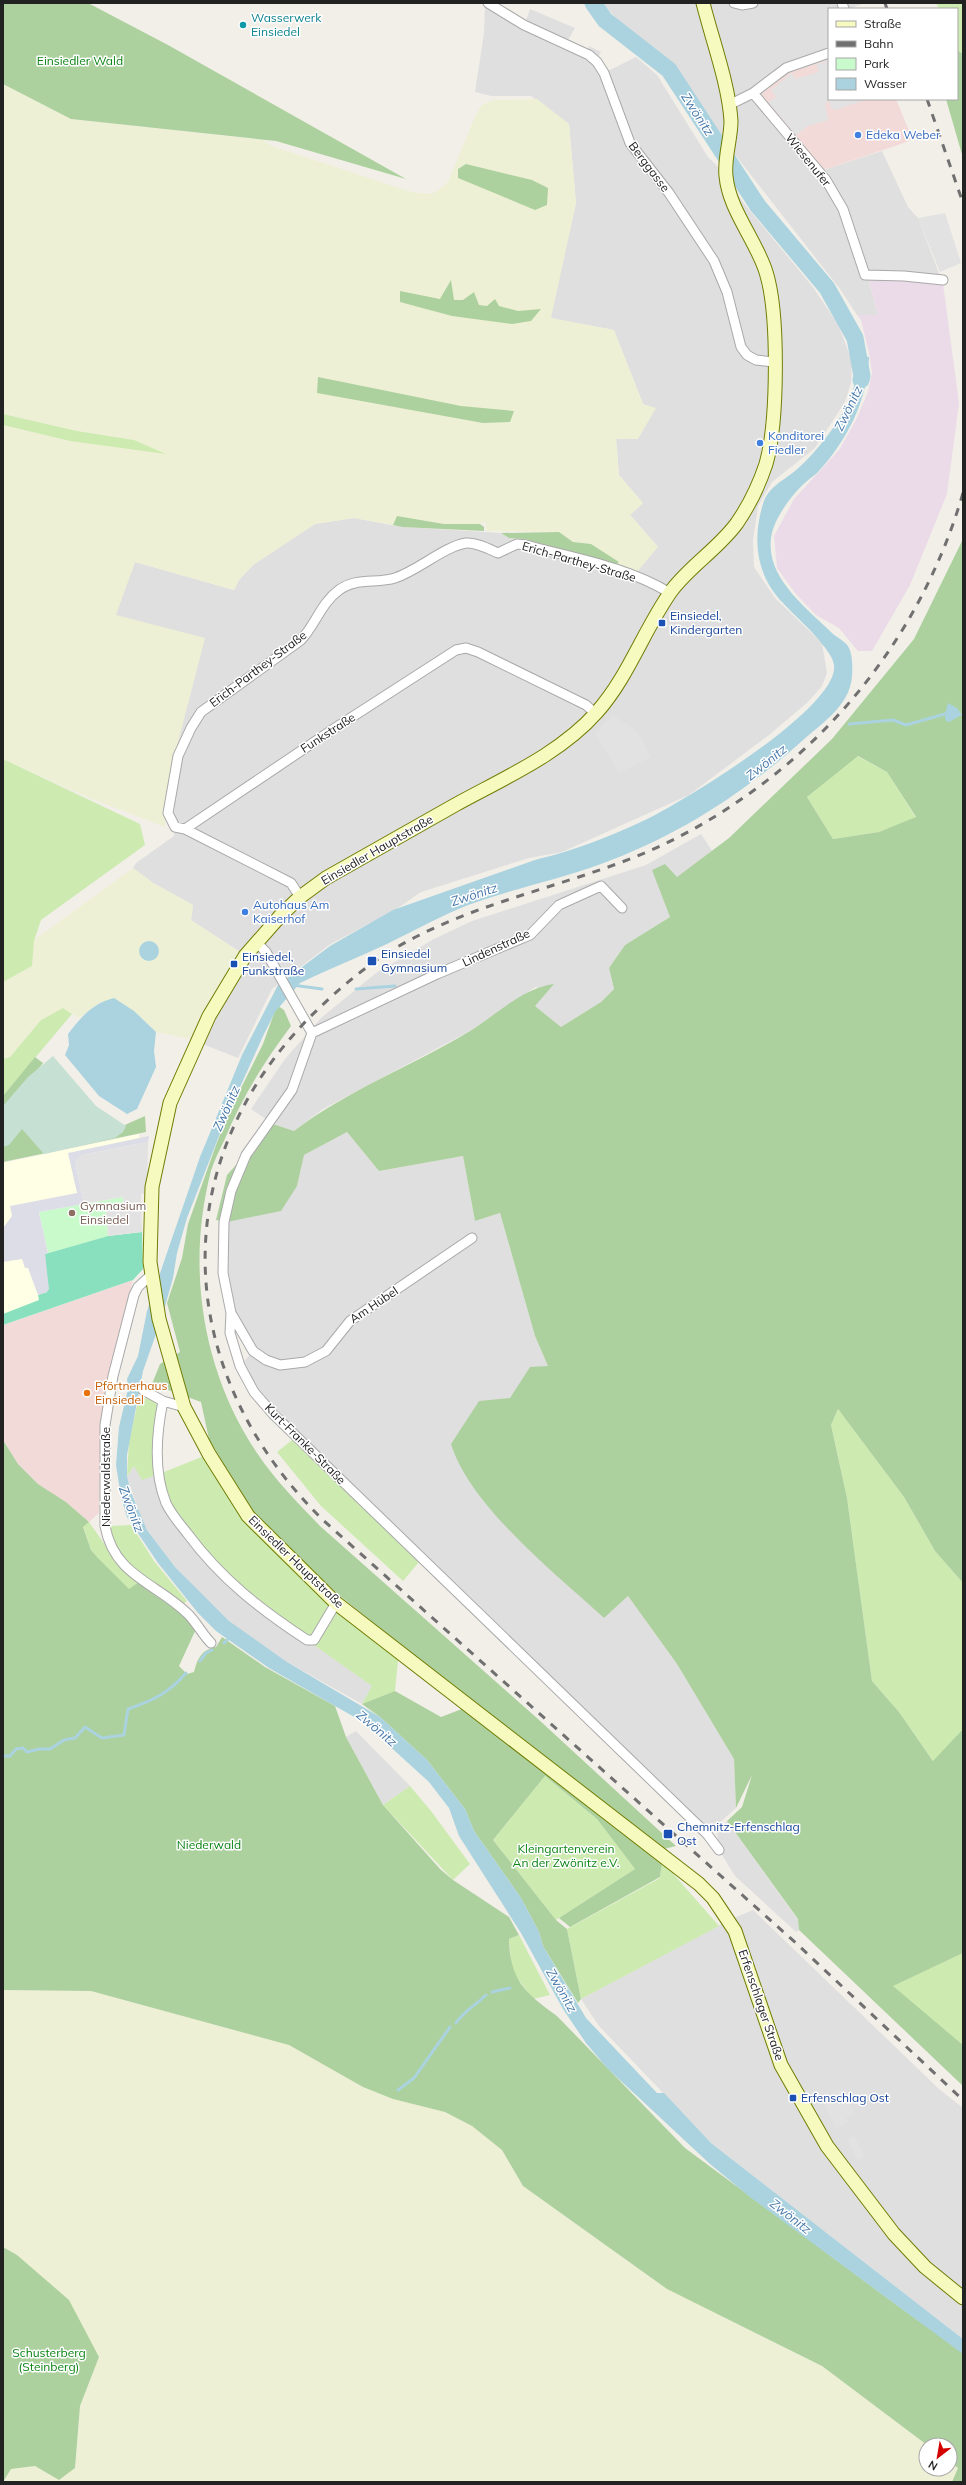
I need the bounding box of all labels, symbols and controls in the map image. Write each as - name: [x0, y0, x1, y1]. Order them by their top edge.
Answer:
- legend: [828, 8, 958, 100]
- place label: Wasserwerk Einsiedel: [251, 10, 322, 39]
- text: Straße: [864, 16, 901, 31]
- marker: Wasserwerk Einsiedel: [238, 20, 248, 30]
- text: Bahn: [864, 36, 893, 51]
- park label: Einsiedler Wald: [37, 53, 123, 68]
- text: Park: [864, 56, 890, 71]
- text: Wasser: [864, 76, 907, 91]
- water label: Zwönitz: [678, 89, 718, 139]
- place label: Edeka Weber: [866, 127, 941, 142]
- street label: Wiesenufer: [782, 130, 835, 190]
- marker: Edeka Weber: [853, 130, 863, 140]
- street label: Berggasse: [626, 139, 673, 195]
- water label: Zwönitz: [830, 383, 866, 433]
- place label: Konditorei Fiedler: [768, 428, 824, 457]
- marker: Konditorei Fiedler: [755, 438, 765, 448]
- street label: Erich-Parthey-Straße: [520, 538, 638, 585]
- place label: Einsiedel, Kindergarten: [670, 608, 742, 637]
- marker: Einsiedel, Kindergarten: [657, 618, 667, 628]
- street label: Erich-Parthey-Straße: [206, 627, 309, 710]
- street label: Funkstraße: [297, 709, 358, 756]
- water label: Zwönitz: [742, 741, 790, 783]
- street label: Einsiedler Hauptstraße: [318, 811, 435, 888]
- water label: Zwönitz: [449, 879, 500, 909]
- place label: Autohaus Am Kaiserhof: [253, 897, 329, 926]
- marker: Autohaus Am Kaiserhof: [240, 907, 250, 917]
- street label: Lindenstraße: [460, 925, 532, 970]
- place label: Einsiedel Gymnasium: [381, 946, 447, 975]
- place label: Einsiedel, Funkstraße: [242, 949, 304, 978]
- marker: Einsiedel Gymnasium: [366, 955, 378, 967]
- marker: Einsiedel, Funkstraße: [229, 959, 239, 969]
- water label: Zwönitz: [209, 1083, 243, 1133]
- place label: Gymnasium Einsiedel: [80, 1198, 146, 1227]
- marker: Gymnasium Einsiedel: [67, 1208, 77, 1218]
- street label: Am Hübel: [347, 1283, 401, 1326]
- place label: Pförtnerhaus Einsiedel: [95, 1378, 167, 1407]
- marker: Pförtnerhaus Einsiedel: [82, 1388, 92, 1398]
- street label: Kurt-Franke-Straße: [262, 1400, 349, 1487]
- street label: Niederwaldstraße: [98, 1427, 113, 1527]
- water label: Zwönitz: [116, 1484, 148, 1535]
- street label: Einsiedler Hauptstraße: [246, 1512, 347, 1611]
- water label: Zwönitz: [353, 1706, 401, 1750]
- place label: Chemnitz-Erfenschlag Ost: [677, 1819, 800, 1848]
- marker: Chemnitz-Erfenschlag Ost: [662, 1828, 674, 1840]
- park label: Niederwald: [177, 1837, 241, 1852]
- park label: Kleingartenverein An der Zwönitz e.V.: [513, 1841, 619, 1870]
- street label: Erfenschlager Straße: [735, 1947, 788, 2062]
- water label: Zwönitz: [543, 1965, 581, 2015]
- place label: Erfenschlag Ost: [801, 2090, 889, 2105]
- marker: Erfenschlag Ost: [788, 2093, 798, 2103]
- water label: Zwönitz: [767, 2195, 815, 2237]
- park label: Schusterberg (Steinberg): [12, 2345, 86, 2374]
- north arrow: [918, 2437, 958, 2477]
- text: N: [926, 2457, 940, 2474]

